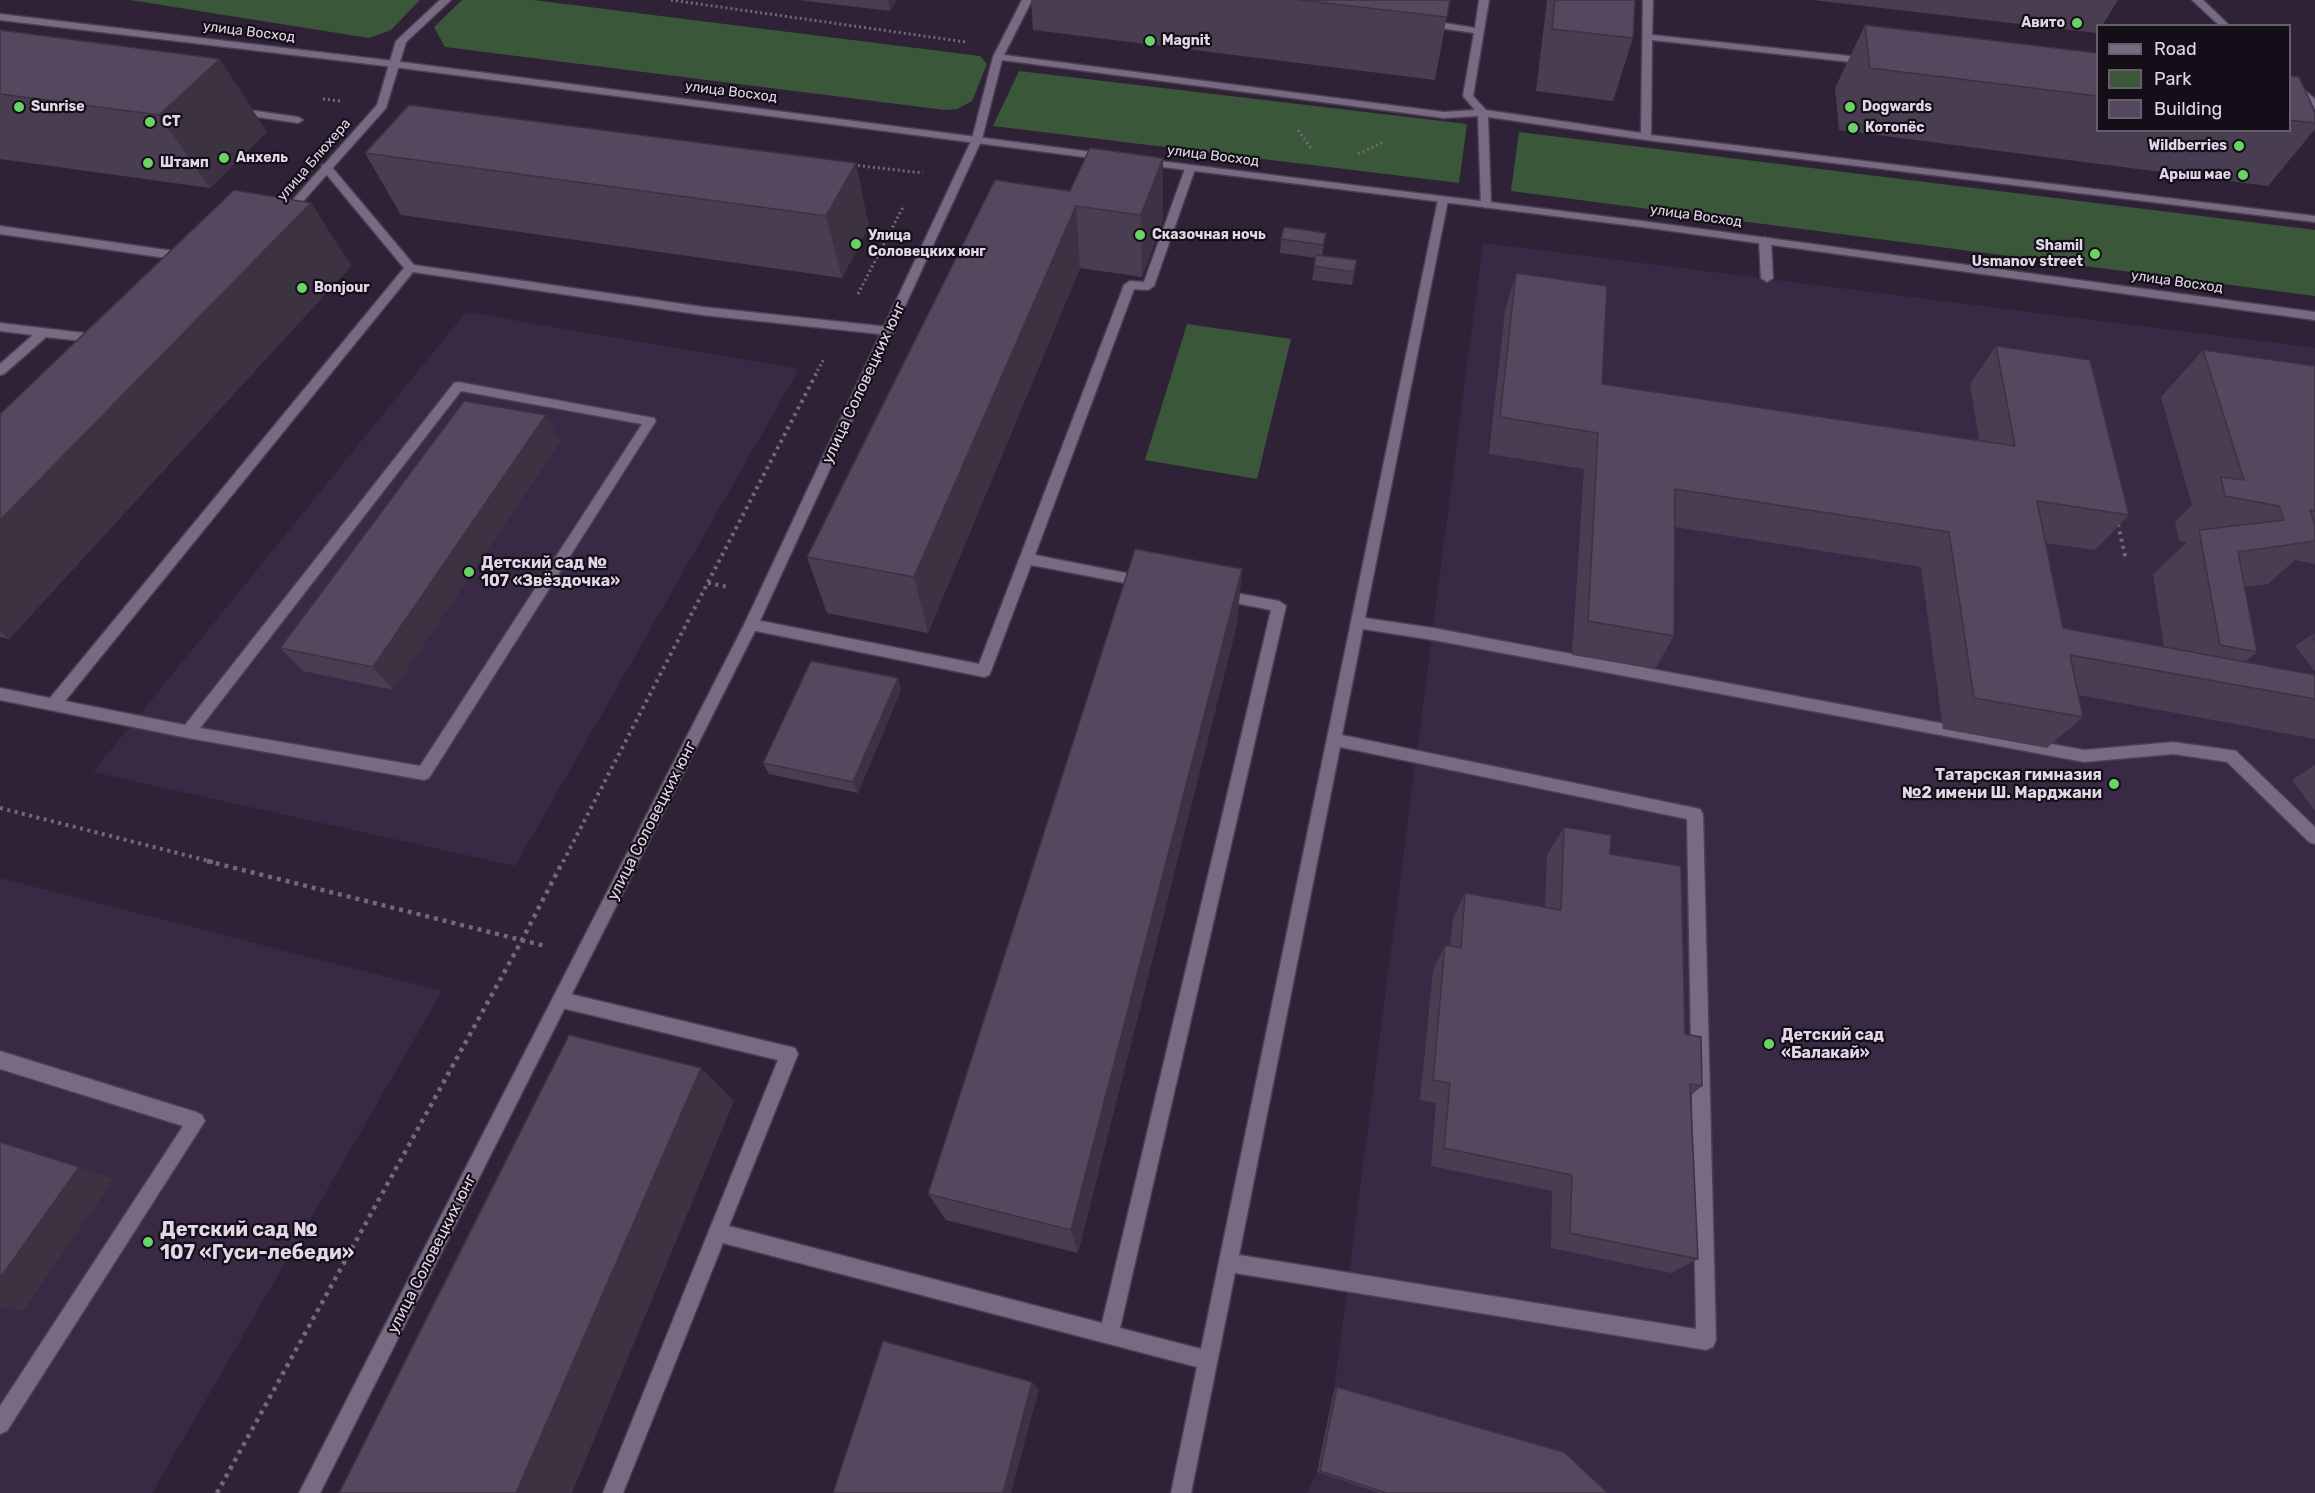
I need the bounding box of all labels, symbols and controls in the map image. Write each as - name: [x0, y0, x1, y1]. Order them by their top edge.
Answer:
- place label: Авито: [2021, 15, 2065, 31]
- marker: Авито: [2070, 16, 2084, 30]
- street label: улица Восход: [202, 18, 296, 46]
- legend: [2096, 24, 2291, 132]
- place label: Magnit: [1162, 33, 1210, 49]
- marker: Magnit: [1143, 34, 1157, 48]
- text: Road: [2154, 38, 2197, 60]
- text: Park: [2154, 68, 2191, 90]
- street label: улица Восход: [684, 78, 778, 106]
- text: Building: [2154, 98, 2222, 120]
- place label: Sunrise: [31, 99, 85, 115]
- place label: Dogwards: [1862, 99, 1932, 115]
- marker: Sunrise: [12, 100, 26, 114]
- marker: Dogwards: [1843, 100, 1857, 114]
- place label: СТ: [162, 114, 181, 130]
- marker: СТ: [143, 115, 157, 129]
- street label: улица Блюхера: [274, 115, 354, 205]
- place label: Котопёс: [1865, 120, 1925, 136]
- marker: Котопёс: [1846, 121, 1860, 135]
- place label: Wildberries: [2149, 138, 2227, 154]
- marker: Wildberries: [2232, 139, 2246, 153]
- street label: улица Восход: [1166, 142, 1260, 170]
- place label: Анхель: [236, 150, 288, 166]
- marker: Анхель: [217, 151, 231, 165]
- place label: Штамп: [160, 155, 209, 171]
- marker: Штамп: [141, 156, 155, 170]
- place label: Арыш мае: [2159, 167, 2231, 183]
- marker: Арыш мае: [2236, 168, 2250, 182]
- street label: улица Восход: [1649, 201, 1743, 231]
- place label: Сказочная ночь: [1152, 227, 1266, 243]
- place label: Улица Соловецких юнг: [868, 228, 986, 260]
- marker: Сказочная ночь: [1133, 228, 1147, 242]
- marker: Улица Соловецких юнг: [849, 237, 863, 251]
- place label: Shamil Usmanov street: [1972, 238, 2083, 270]
- marker: Shamil Usmanov street: [2088, 247, 2102, 261]
- street label: улица Восход: [2130, 267, 2224, 297]
- place label: Bonjour: [314, 280, 370, 296]
- marker: Bonjour: [295, 281, 309, 295]
- street label: улица Соловецких юнг: [818, 299, 910, 467]
- place label: Детский сад № 107 «Звёздочка»: [481, 553, 620, 591]
- marker: Детский сад № 107 «Звёздочка»: [462, 565, 476, 579]
- street label: улица Соловецких юнг: [603, 738, 701, 904]
- place label: Татарская гимназия №2 имени Ш. Марджани: [1902, 765, 2102, 803]
- marker: Татарская гимназия №2 имени Ш. Марджани: [2107, 777, 2121, 791]
- place label: Детский сад «Балакай»: [1781, 1025, 1884, 1063]
- marker: Детский сад «Балакай»: [1762, 1037, 1776, 1051]
- street label: улица Соловецких юнг: [383, 1171, 481, 1337]
- place label: Детский сад № 107 «Гуси-лебеди»: [160, 1218, 354, 1265]
- marker: Детский сад № 107 «Гуси-лебеди»: [141, 1235, 155, 1249]

